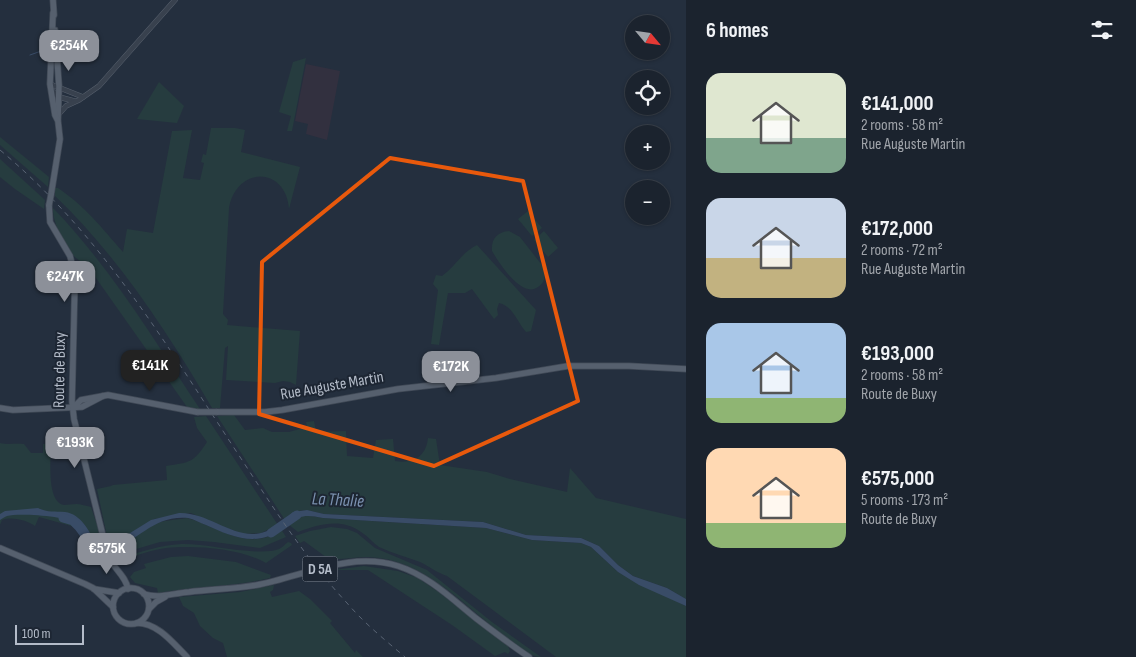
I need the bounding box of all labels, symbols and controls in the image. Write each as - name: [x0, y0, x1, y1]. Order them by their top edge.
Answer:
- north arrow: [625, 15, 670, 60]
- map controls: [625, 15, 670, 225]
- icon: filters: [1088, 16, 1116, 44]
- text: 6 homes: [706, 18, 769, 43]
- pin: €254K: [34, 30, 104, 72]
- text: €254K: [50, 36, 88, 55]
- button: locate: [625, 70, 670, 115]
- text: €141,000: [861, 91, 934, 116]
- icon: home: [746, 93, 806, 153]
- text: 2 rooms · 58 m²: [861, 116, 943, 135]
- button: +: [625, 125, 670, 170]
- text: Rue Auguste Martin: [861, 135, 965, 154]
- button: −: [625, 180, 670, 225]
- text: €172,000: [861, 216, 933, 241]
- icon: home: [746, 218, 806, 278]
- text: 2 rooms · 72 m²: [861, 241, 943, 260]
- pin: €247K: [30, 260, 100, 303]
- text: Rue Auguste Martin: [861, 260, 965, 279]
- text: €247K: [46, 267, 84, 286]
- street label: Route de Buxy: [50, 332, 70, 408]
- text: €193,000: [861, 341, 934, 366]
- icon: home: [746, 343, 806, 403]
- pin: €141K: [115, 350, 185, 392]
- pin: €172K: [416, 350, 486, 393]
- text: €141K: [132, 356, 168, 375]
- text: €172K: [433, 357, 469, 376]
- text: 2 rooms · 58 m²: [861, 366, 943, 385]
- street label: Rue Auguste Martin: [279, 368, 385, 404]
- text: Route de Buxy: [861, 385, 937, 404]
- pin: €193K: [40, 426, 110, 469]
- text: €193K: [56, 433, 94, 452]
- text: €575,000: [861, 466, 934, 491]
- icon: home: [746, 468, 806, 528]
- water label: La Thalie: [311, 488, 365, 512]
- text: 5 rooms · 173 m²: [861, 491, 948, 510]
- text: Route de Buxy: [861, 510, 937, 529]
- pin: €575K: [72, 532, 142, 575]
- text: €575K: [88, 539, 126, 558]
- road number: D 5A: [302, 556, 338, 582]
- scale bar: [15, 622, 84, 645]
- text: 100 m: [22, 625, 51, 642]

